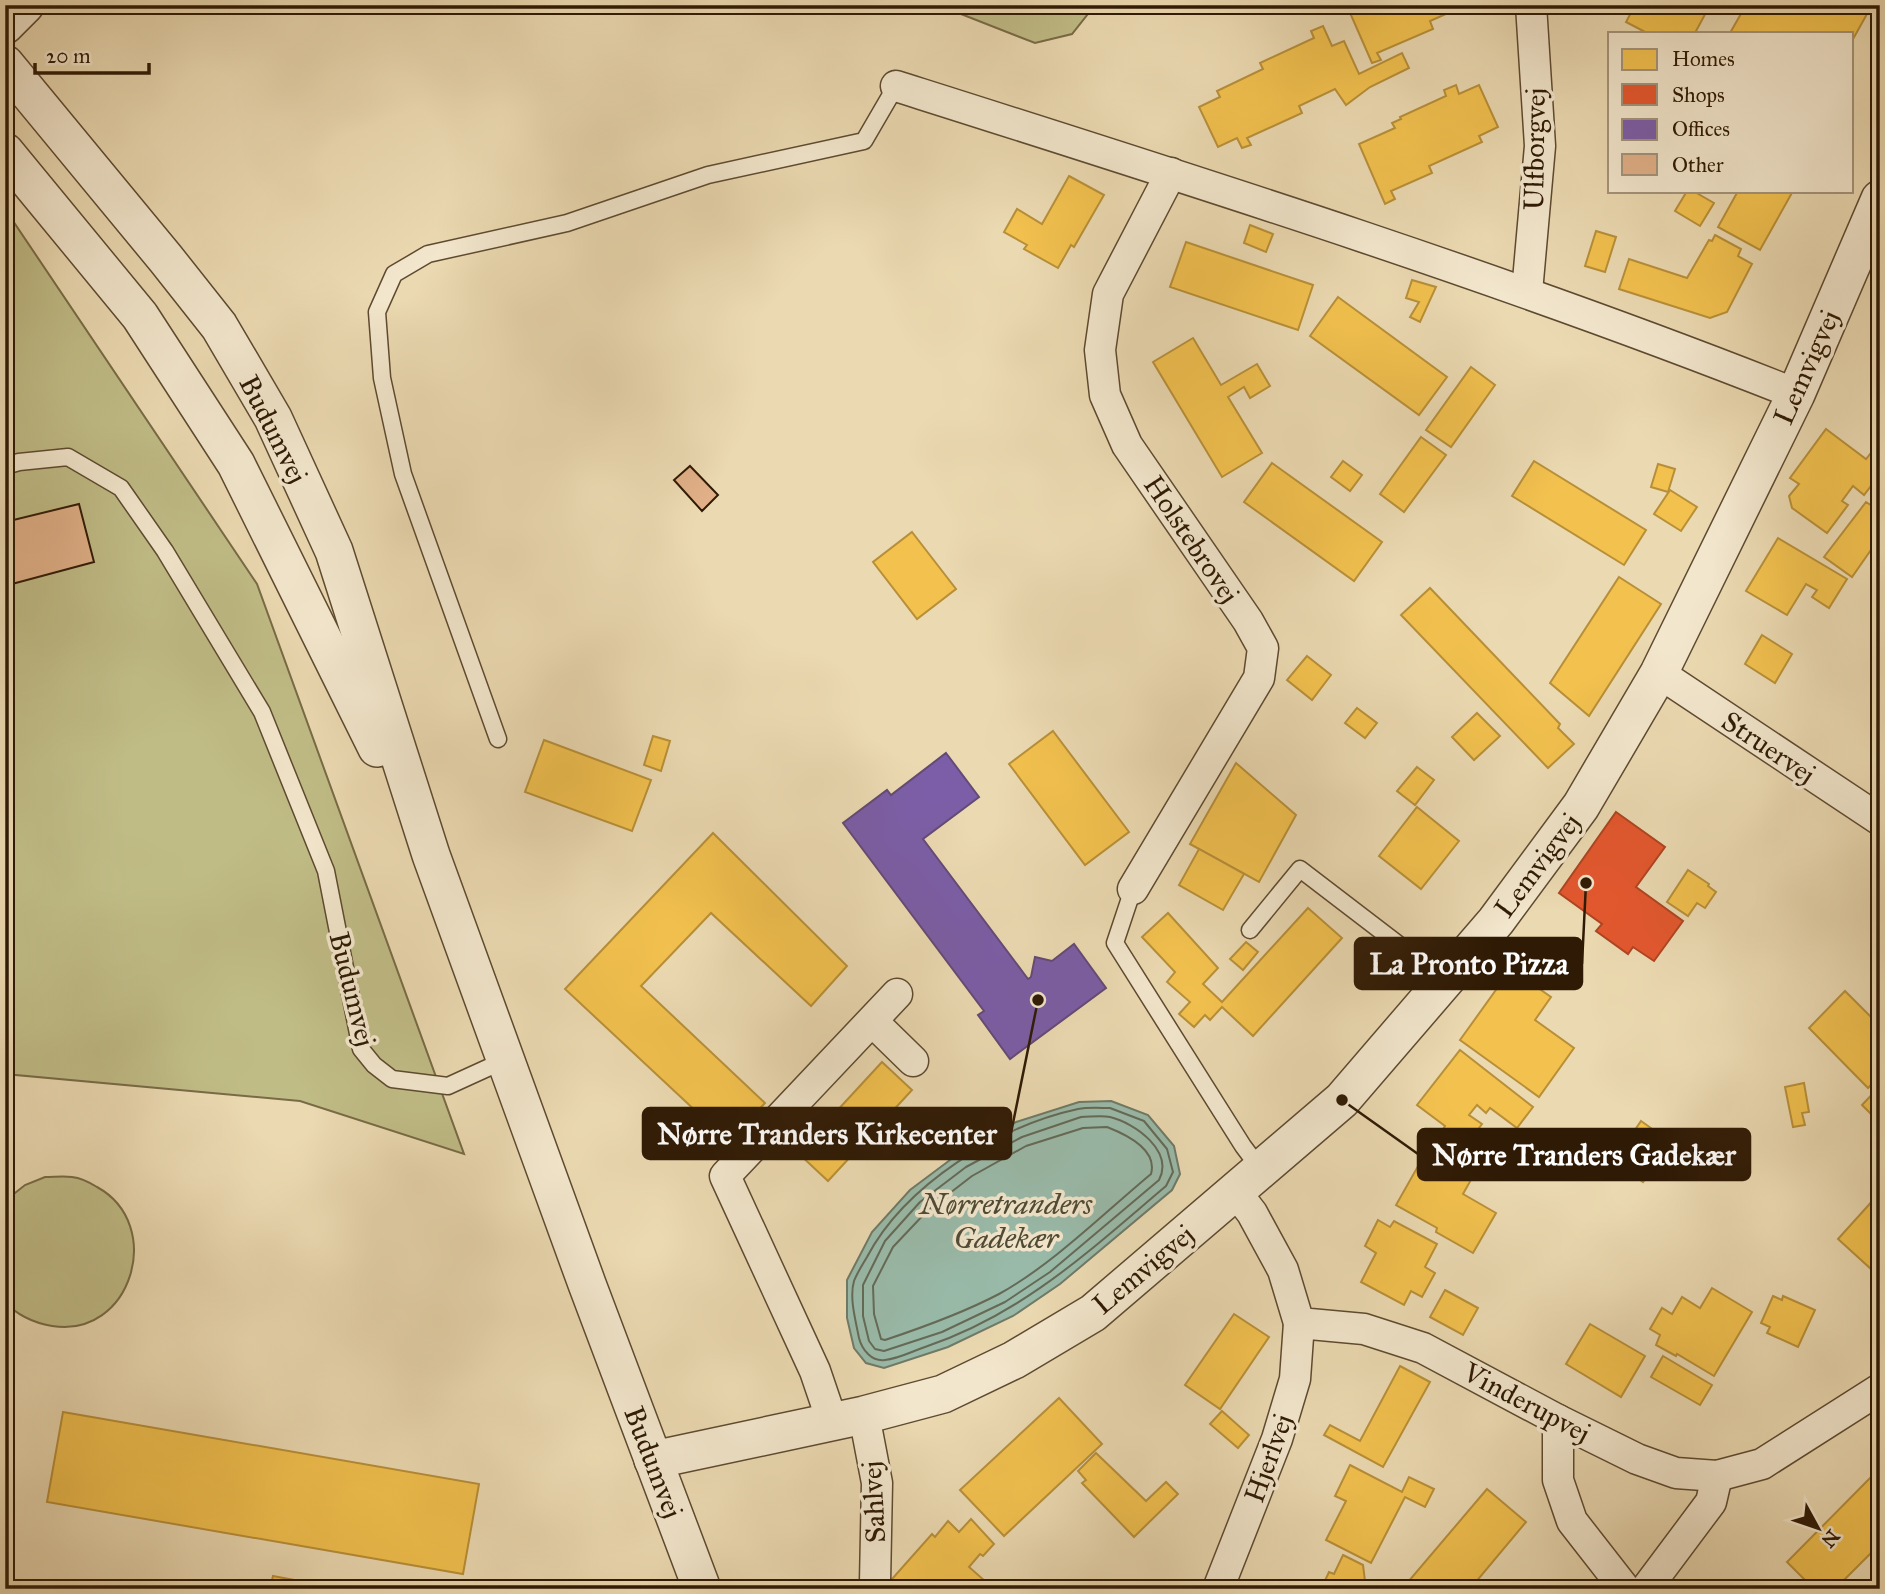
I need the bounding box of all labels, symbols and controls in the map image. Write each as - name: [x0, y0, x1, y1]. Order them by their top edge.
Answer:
- scale bar: [35, 32, 149, 76]
- legend: [1608, 32, 1854, 192]
- text: 20 m: [46, 43, 91, 69]
- text: Homes: [1672, 46, 1735, 72]
- text: Shops: [1672, 82, 1725, 108]
- street label: Ulfborgvej: [1516, 87, 1553, 211]
- text: Offices: [1672, 116, 1730, 142]
- text: Other: [1672, 152, 1724, 178]
- street label: Lemvigvej: [1766, 304, 1847, 430]
- street label: Budumvej: [231, 369, 316, 489]
- street label: Holstebrovej: [1136, 469, 1247, 610]
- street label: Struervej: [1715, 703, 1822, 791]
- street label: Lemvigvej: [1487, 806, 1588, 924]
- street label: Budumvej: [321, 928, 384, 1050]
- callout: La Pronto Pizza: [1355, 938, 1582, 989]
- text: La Pronto Pizza: [1369, 946, 1570, 982]
- callout: Nørre Tranders Kirkecenter: [643, 1108, 1011, 1159]
- text: Nørre Tranders Kirkecenter: [657, 1116, 998, 1152]
- callout: Nørre Tranders Gadekær: [1418, 1129, 1750, 1180]
- text: Nørre Tranders Gadekær: [1432, 1137, 1737, 1173]
- water label: Nørretranders Gadekær: [918, 1186, 1094, 1256]
- street label: Lemvigvej: [1085, 1217, 1201, 1322]
- street label: Vinderupvej: [1456, 1354, 1596, 1451]
- street label: Budumvej: [616, 1401, 691, 1523]
- street label: Hjerlvej: [1236, 1409, 1301, 1507]
- street label: Sahlvej: [854, 1460, 893, 1544]
- north arrow: [1784, 1492, 1854, 1562]
- text: N: [1817, 1525, 1845, 1552]

